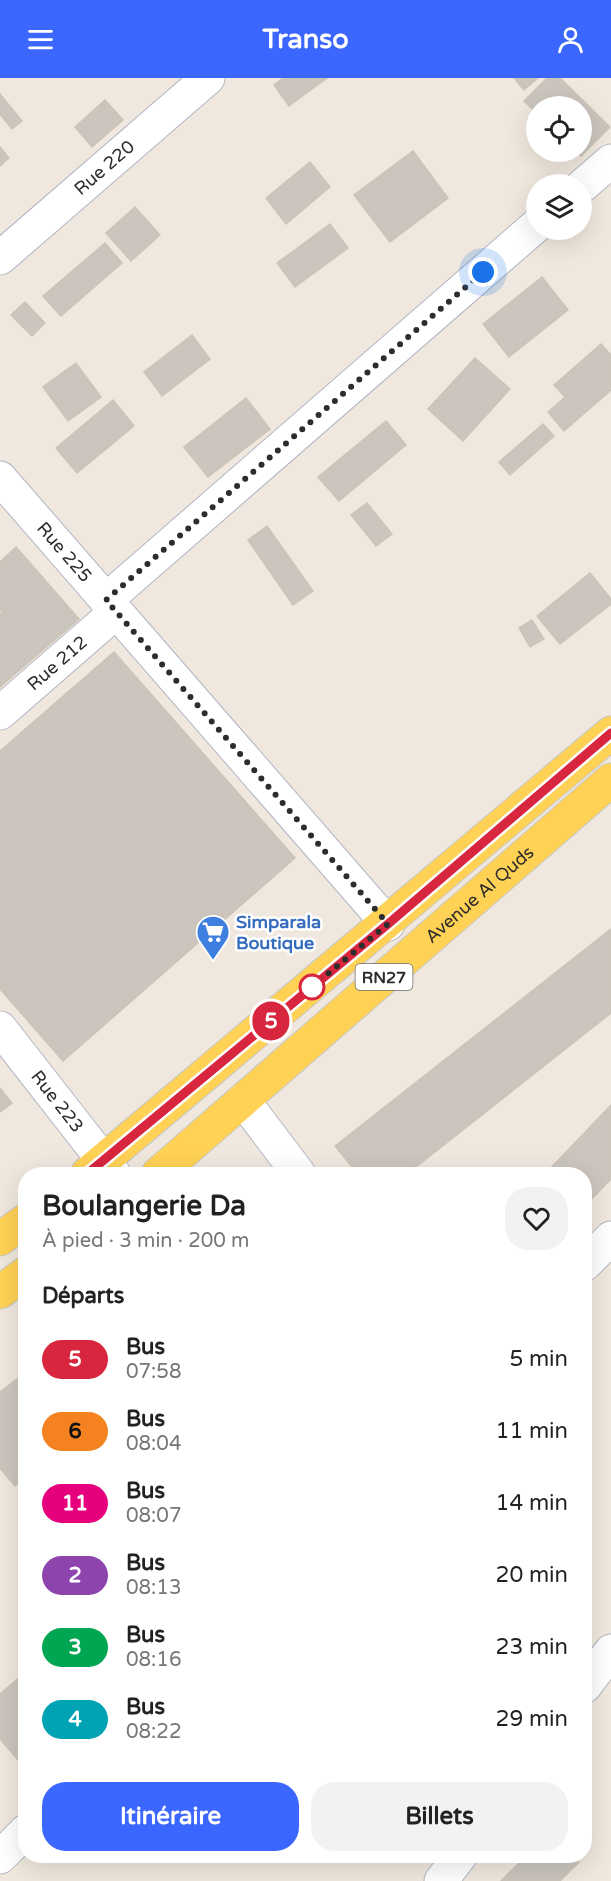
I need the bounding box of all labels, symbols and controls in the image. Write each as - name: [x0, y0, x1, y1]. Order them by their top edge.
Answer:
- icon: menu: [24, 23, 57, 56]
- text: Transo: [262, 23, 349, 56]
- icon: person: [554, 23, 587, 56]
- map controls: [526, 96, 592, 240]
- button: locate: [526, 96, 592, 162]
- street label: Rue 220: [70, 136, 139, 200]
- button: layers: [526, 174, 592, 240]
- your location: [468, 257, 498, 287]
- street label: Rue 225: [32, 517, 96, 587]
- street label: Rue 212: [23, 631, 92, 695]
- street label: Avenue Al Quds: [420, 841, 538, 948]
- place label: Simparala Boutique: [236, 911, 321, 954]
- supermarket icon: Simparala Boutique: [195, 914, 231, 961]
- road number: RN27: [356, 964, 412, 990]
- unlabelled marker: [299, 974, 325, 1000]
- line badge: 5: [252, 1002, 290, 1040]
- text: 5: [264, 1009, 278, 1034]
- street label: Rue 223: [26, 1066, 88, 1137]
- button: heart: [505, 1187, 568, 1250]
- text: Boulangerie Da: [42, 1189, 246, 1223]
- text: À pied · 3 min · 200 m: [42, 1229, 249, 1253]
- text: Départs: [42, 1283, 124, 1309]
- text: Bus: [126, 1334, 165, 1360]
- text: 5 min: [509, 1346, 568, 1372]
- text: 5: [68, 1347, 82, 1372]
- text: 07:58: [126, 1360, 181, 1384]
- text: Bus: [126, 1406, 165, 1432]
- text: 11 min: [496, 1418, 568, 1444]
- text: 6: [68, 1419, 82, 1444]
- text: 08:04: [126, 1432, 181, 1456]
- text: Bus: [126, 1478, 165, 1504]
- text: 14 min: [496, 1490, 568, 1516]
- text: 11: [62, 1491, 88, 1516]
- text: 08:07: [126, 1504, 181, 1528]
- text: Bus: [126, 1550, 165, 1576]
- text: 20 min: [496, 1562, 568, 1588]
- text: 2: [68, 1563, 82, 1588]
- text: 08:13: [126, 1576, 181, 1600]
- text: Bus: [126, 1622, 165, 1648]
- text: 23 min: [496, 1634, 568, 1660]
- text: 3: [68, 1635, 82, 1660]
- text: 08:16: [126, 1648, 181, 1672]
- text: Bus: [126, 1694, 165, 1720]
- text: 29 min: [496, 1706, 568, 1732]
- text: 4: [68, 1707, 82, 1732]
- text: 08:22: [126, 1720, 181, 1744]
- button: Itinéraire: [42, 1782, 299, 1851]
- button: Billets: [311, 1782, 568, 1851]

